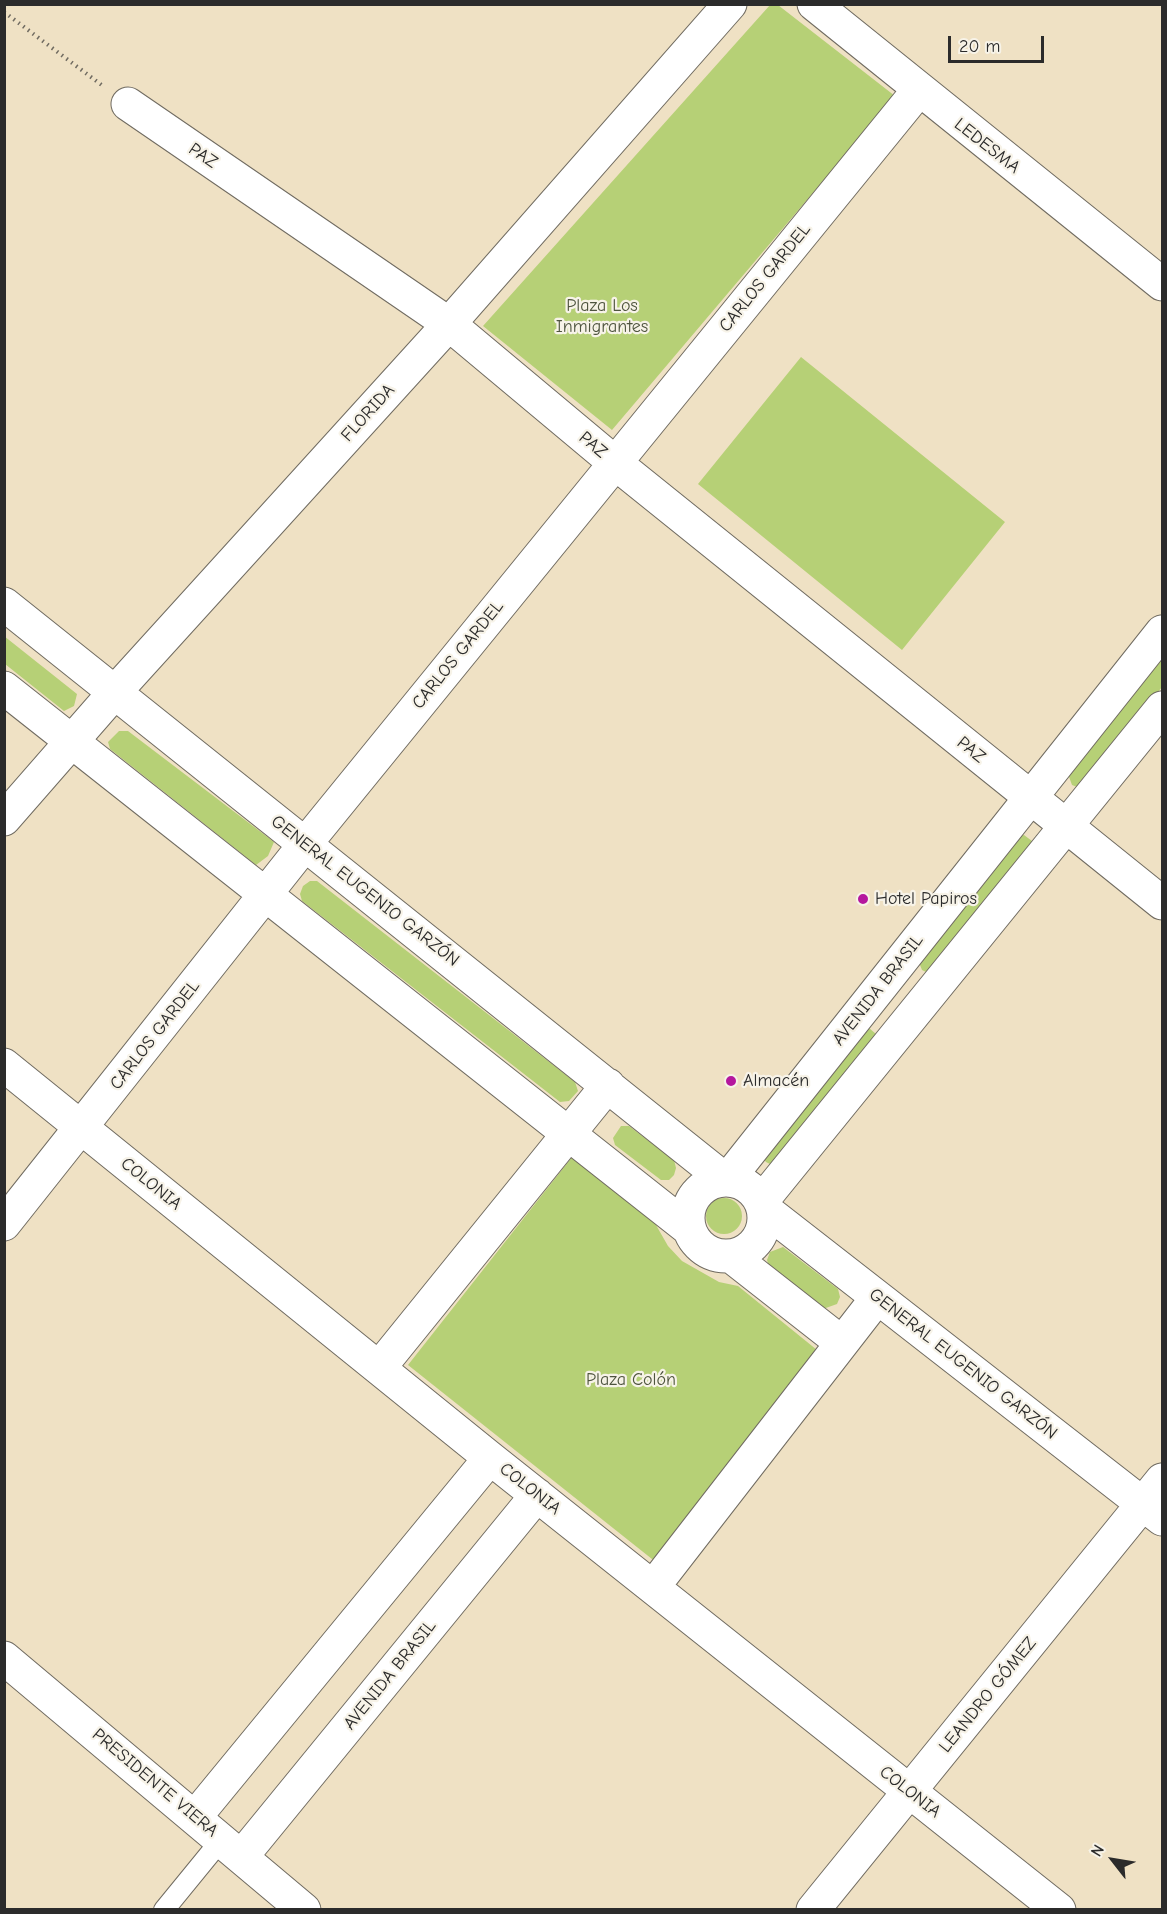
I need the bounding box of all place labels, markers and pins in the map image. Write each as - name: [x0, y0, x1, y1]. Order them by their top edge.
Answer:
- place label: Hotel Papiros: [875, 888, 977, 910]
- marker: Hotel Papiros: [856, 892, 870, 906]
- place label: Almacén: [743, 1070, 809, 1092]
- marker: Almacén: [724, 1074, 738, 1088]

